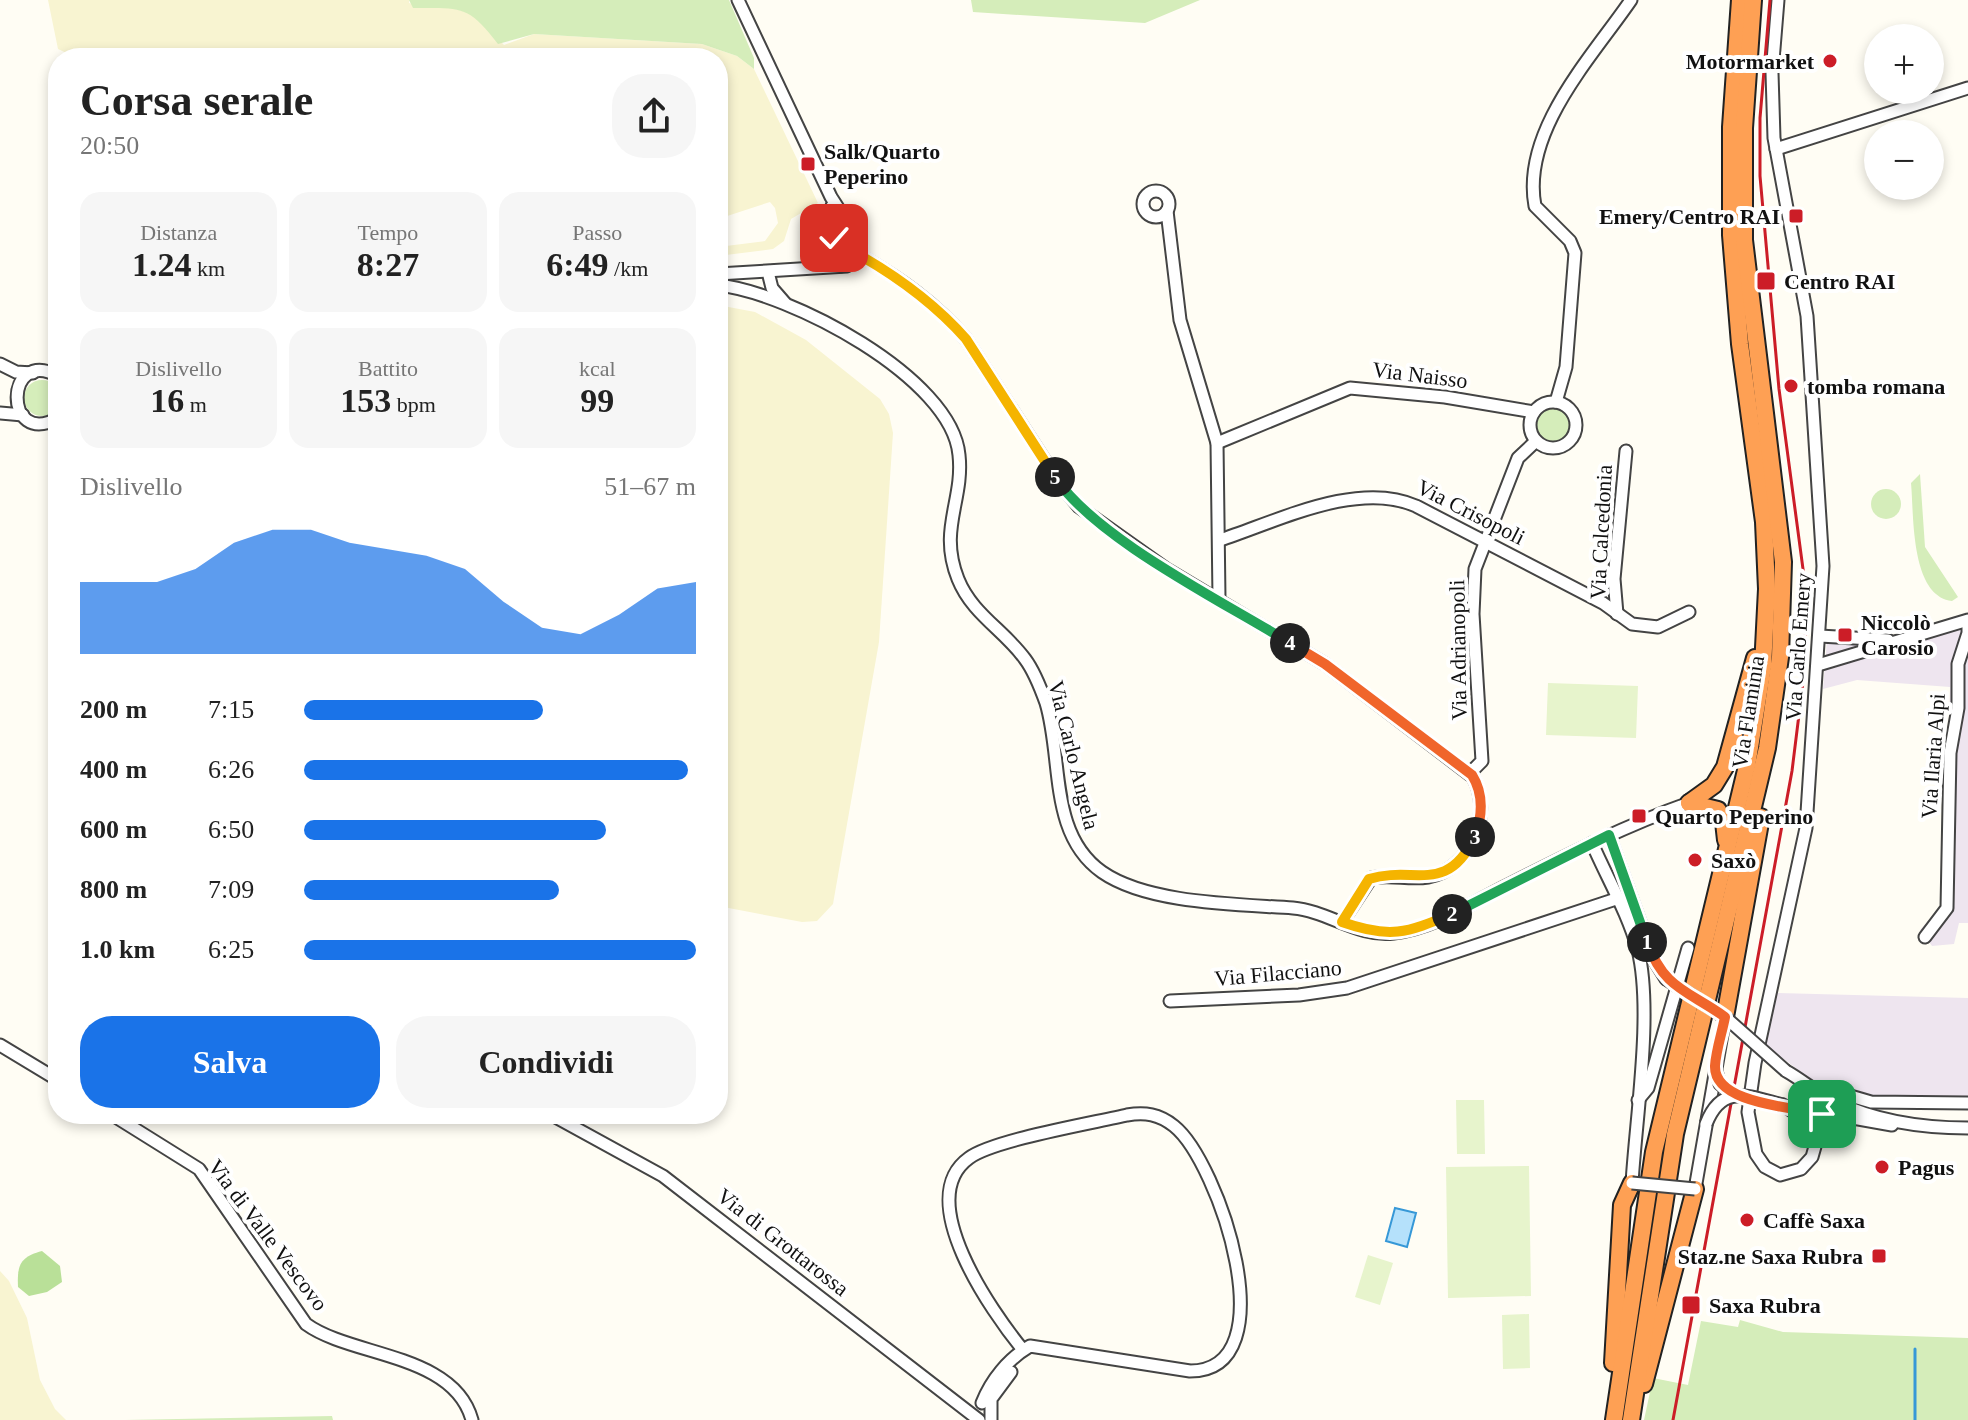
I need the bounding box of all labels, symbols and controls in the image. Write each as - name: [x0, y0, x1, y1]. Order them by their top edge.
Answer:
- map controls: [1864, 24, 1944, 200]
- button: +: [1864, 24, 1944, 104]
- place label: Motormarket: [1686, 49, 1815, 74]
- marker: Motormarket: [1821, 52, 1839, 70]
- button: share: [612, 74, 696, 158]
- text: Corsa serale: [80, 76, 313, 125]
- button: −: [1864, 120, 1944, 200]
- text: 20:50: [80, 131, 139, 160]
- place label: Salk/Quarto Peperino: [824, 139, 940, 189]
- marker: Salk/Quarto Peperino: [799, 155, 817, 173]
- pin: [800, 204, 868, 272]
- place label: Emery/Centro RAI: [1599, 204, 1780, 229]
- marker: Emery/Centro RAI: [1787, 207, 1805, 225]
- icon: check: [812, 216, 856, 260]
- text: Distanza: [140, 220, 217, 245]
- text: Tempo: [358, 220, 418, 245]
- text: Passo: [572, 220, 622, 245]
- text: 1.24: [132, 246, 192, 283]
- text: 8:27: [357, 246, 419, 283]
- text: 6:49: [546, 246, 609, 283]
- text: km: [192, 256, 225, 281]
- text: /km: [609, 256, 648, 281]
- place label: Centro RAI: [1784, 269, 1895, 294]
- marker: Centro RAI: [1755, 270, 1777, 292]
- text: Dislivello: [135, 356, 222, 381]
- text: Battito: [358, 356, 418, 381]
- text: kcal: [579, 356, 616, 381]
- street label: Via Naisso: [1371, 357, 1469, 393]
- place label: tomba romana: [1807, 374, 1945, 399]
- marker: tomba romana: [1782, 377, 1800, 395]
- text: 16: [150, 382, 184, 419]
- text: 153: [340, 382, 391, 419]
- text: 99: [580, 382, 614, 419]
- text: m: [184, 392, 207, 417]
- text: bpm: [391, 392, 436, 417]
- pin: 5: [1035, 457, 1075, 497]
- text: 5: [1050, 464, 1061, 489]
- street label: Via Calcedonia: [1585, 464, 1617, 600]
- text: Dislivello: [80, 472, 183, 501]
- text: 51–67 m: [604, 472, 696, 501]
- street label: Via Crisopoli: [1413, 474, 1529, 550]
- street label: Via Carlo Emery: [1780, 572, 1816, 722]
- street label: Via Adrianopoli: [1444, 579, 1472, 721]
- place label: Niccolò Carosio: [1861, 610, 1934, 660]
- pin: 4: [1270, 623, 1310, 663]
- marker: Niccolò Carosio: [1836, 626, 1854, 644]
- text: 4: [1285, 630, 1296, 655]
- street label: Via Flaminia: [1727, 653, 1769, 770]
- street label: Via Carlo Angela: [1043, 678, 1105, 832]
- street label: Via Ilaria Alpi: [1916, 692, 1950, 820]
- text: 200 m: [80, 695, 147, 724]
- text: 7:15: [208, 695, 254, 724]
- text: 400 m: [80, 755, 147, 784]
- text: 6:26: [208, 755, 254, 784]
- place label: Quarto Peperino: [1655, 804, 1813, 829]
- marker: Quarto Peperino: [1630, 807, 1648, 825]
- text: 600 m: [80, 815, 147, 844]
- text: 6:50: [208, 815, 254, 844]
- pin: 3: [1455, 817, 1495, 857]
- text: 3: [1470, 824, 1481, 849]
- place label: Saxò: [1711, 848, 1756, 873]
- marker: Saxò: [1686, 851, 1704, 869]
- text: 800 m: [80, 875, 147, 904]
- text: 7:09: [208, 875, 254, 904]
- pin: 2: [1432, 894, 1472, 934]
- text: 2: [1447, 901, 1458, 926]
- pin: 1: [1627, 922, 1667, 962]
- text: 1: [1642, 929, 1653, 954]
- text: 1.0 km: [80, 935, 155, 964]
- text: 6:25: [208, 935, 254, 964]
- street label: Via Filacciano: [1213, 955, 1343, 991]
- button: Salva: [80, 1016, 380, 1108]
- button: Condividi: [396, 1016, 696, 1108]
- pin: [1788, 1080, 1856, 1148]
- icon: arrive: [1800, 1092, 1844, 1136]
- street label: Via di Valle Vescovo: [203, 1154, 333, 1316]
- place label: Pagus: [1898, 1155, 1955, 1180]
- marker: Pagus: [1873, 1158, 1891, 1176]
- street label: Via di Grottarossa: [712, 1183, 854, 1301]
- place label: Caffè Saxa: [1763, 1208, 1865, 1233]
- marker: Caffè Saxa: [1738, 1211, 1756, 1229]
- place label: Staz.ne Saxa Rubra: [1678, 1244, 1863, 1269]
- marker: Staz.ne Saxa Rubra: [1870, 1247, 1888, 1265]
- place label: Saxa Rubra: [1709, 1293, 1821, 1318]
- marker: Saxa Rubra: [1680, 1294, 1702, 1316]

